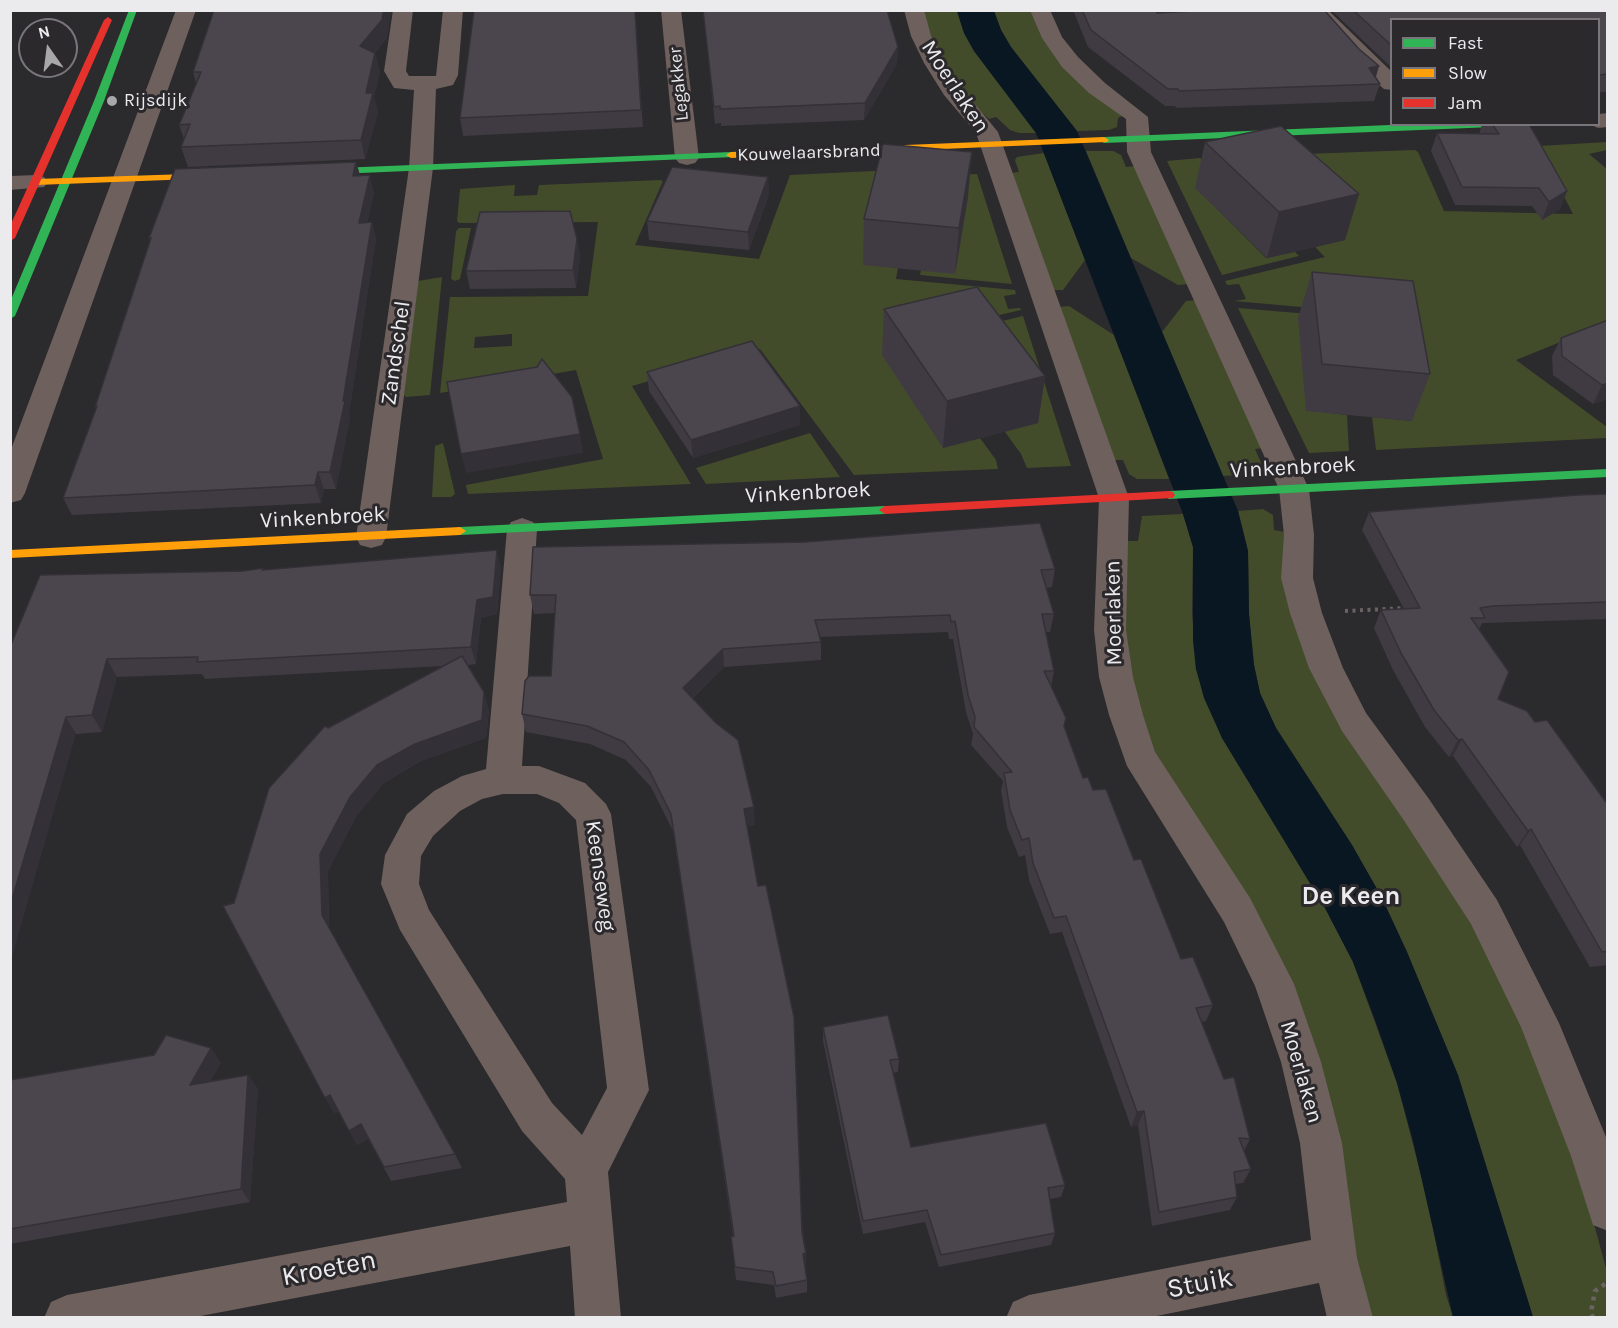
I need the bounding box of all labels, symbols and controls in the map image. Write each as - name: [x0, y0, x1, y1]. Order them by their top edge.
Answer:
- north arrow: [18, 18, 78, 78]
- legend: [1390, 18, 1600, 126]
- text: N: [36, 21, 52, 43]
- text: Fast: [1448, 32, 1483, 54]
- street label: Moerlaken: [915, 36, 995, 138]
- street label: Legakker: [664, 46, 694, 122]
- text: Slow: [1448, 62, 1487, 84]
- place label: Rijsdijk: [124, 90, 187, 112]
- text: Jam: [1448, 92, 1482, 114]
- marker: Rijsdijk: [105, 94, 119, 108]
- street label: Kouwelaarsbrand: [737, 140, 881, 166]
- street label: Zandschel: [376, 299, 416, 407]
- street label: Vinkenbroek: [1229, 452, 1357, 484]
- street label: Vinkenbroek: [744, 477, 872, 509]
- street label: Vinkenbroek: [259, 502, 387, 534]
- street label: Moerlaken: [1100, 560, 1128, 666]
- street label: Keenseweg: [579, 819, 621, 933]
- district label: De Keen: [1302, 881, 1400, 913]
- street label: Moerlaken: [1274, 1018, 1328, 1126]
- street label: Kroeten: [279, 1244, 379, 1294]
- street label: Stuik: [1164, 1262, 1236, 1306]

